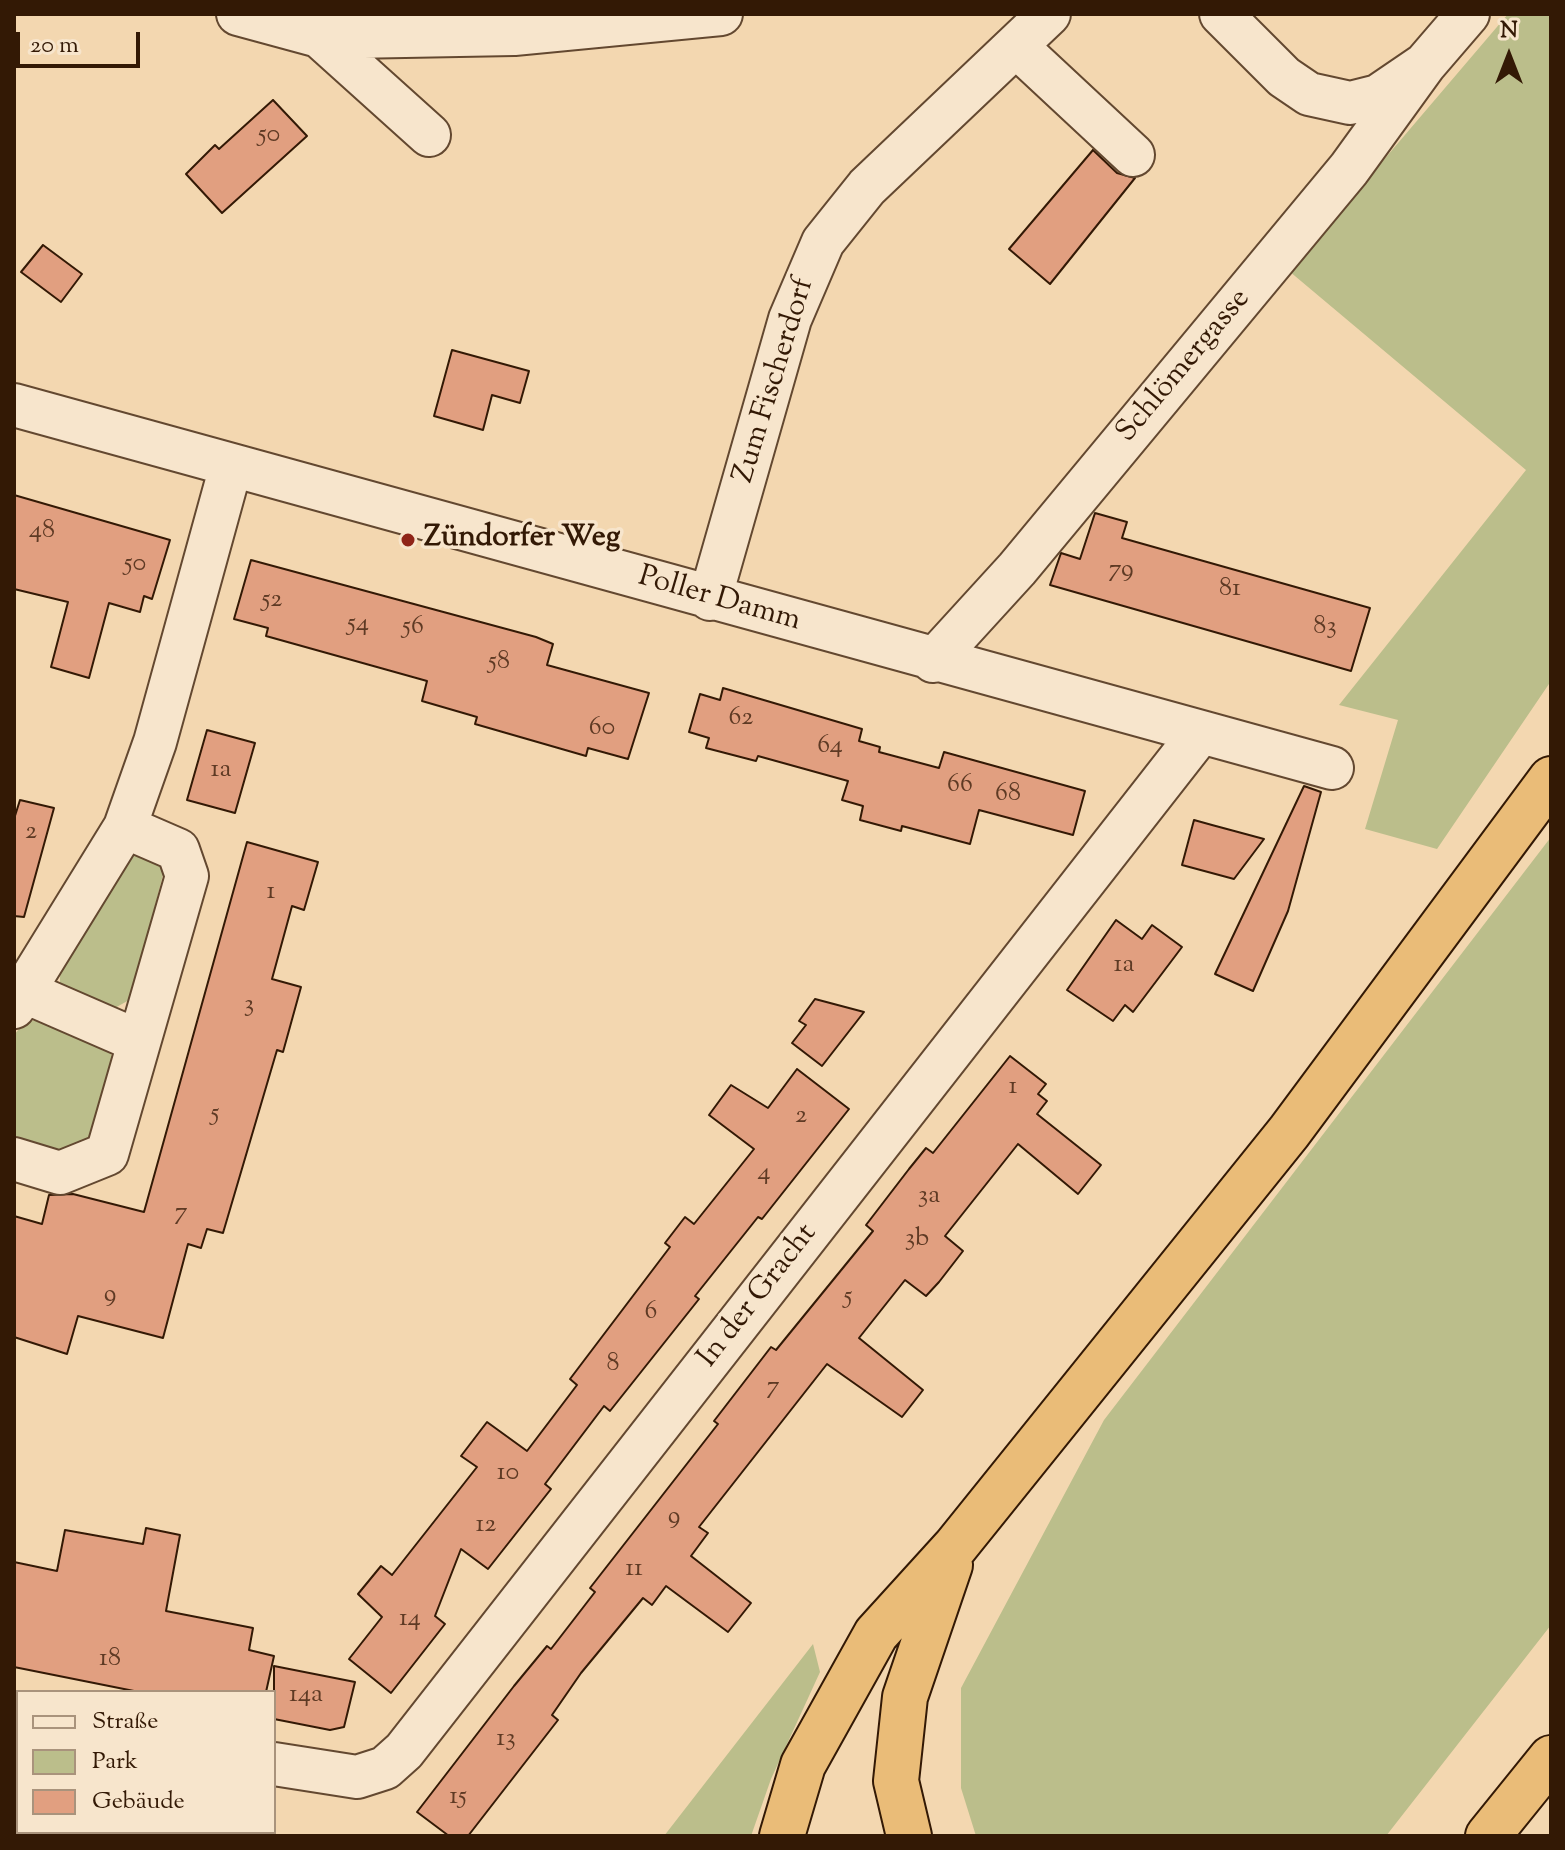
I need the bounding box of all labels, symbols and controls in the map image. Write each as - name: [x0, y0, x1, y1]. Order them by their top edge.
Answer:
- scale bar: [20, 16, 144, 66]
- north arrow: [1469, 16, 1549, 96]
- text: N: [1500, 16, 1518, 48]
- text: 20 m: [30, 29, 79, 63]
- house number: 50: [258, 121, 280, 153]
- street label: Zum Fischerdorf: [728, 274, 824, 488]
- street label: Schlömergasse: [1110, 283, 1260, 451]
- house number: 48: [29, 517, 55, 549]
- place label: Zündorfer Weg: [424, 522, 620, 558]
- marker: Zündorfer Weg: [399, 531, 417, 549]
- house number: 50: [124, 550, 146, 582]
- house number: 79: [1108, 556, 1134, 588]
- street label: Poller Damm: [634, 561, 804, 641]
- house number: 81: [1219, 575, 1241, 607]
- house number: 52: [261, 586, 283, 618]
- house number: 54: [347, 610, 369, 642]
- house number: 56: [402, 613, 424, 645]
- house number: 83: [1313, 613, 1337, 645]
- house number: 58: [488, 648, 510, 680]
- house number: 62: [729, 704, 753, 736]
- house number: 60: [589, 714, 615, 746]
- house number: 64: [817, 732, 843, 764]
- house number: 1a: [211, 756, 231, 788]
- house number: 66: [947, 771, 973, 803]
- house number: 68: [995, 780, 1021, 812]
- house number: 2: [25, 818, 37, 850]
- house number: 1: [267, 878, 275, 910]
- house number: 1a: [1114, 951, 1134, 983]
- house number: 3: [244, 991, 254, 1023]
- house number: 1: [1009, 1073, 1017, 1105]
- house number: 5: [211, 1100, 219, 1132]
- house number: 2: [795, 1102, 807, 1134]
- house number: 4: [757, 1159, 771, 1191]
- house number: 3a: [918, 1182, 940, 1214]
- house number: 7: [174, 1199, 188, 1231]
- street label: In der Gracht: [692, 1218, 826, 1376]
- house number: 3b: [905, 1225, 929, 1257]
- house number: 9: [104, 1281, 116, 1313]
- house number: 5: [844, 1283, 852, 1315]
- house number: 6: [645, 1298, 657, 1330]
- house number: 8: [607, 1350, 619, 1382]
- house number: 7: [766, 1373, 780, 1405]
- house number: 10: [497, 1459, 519, 1491]
- house number: 9: [668, 1503, 680, 1535]
- house number: 12: [475, 1511, 497, 1543]
- house number: 11: [625, 1555, 643, 1587]
- house number: 14: [399, 1605, 421, 1637]
- house number: 18: [99, 1645, 121, 1677]
- house number: 14a: [289, 1681, 323, 1713]
- legend: [16, 1690, 276, 1834]
- text: Straße: [92, 1705, 158, 1739]
- house number: 13: [496, 1725, 516, 1757]
- text: Park: [92, 1745, 138, 1779]
- house number: 15: [449, 1783, 467, 1815]
- text: Gebäude: [92, 1785, 185, 1819]

